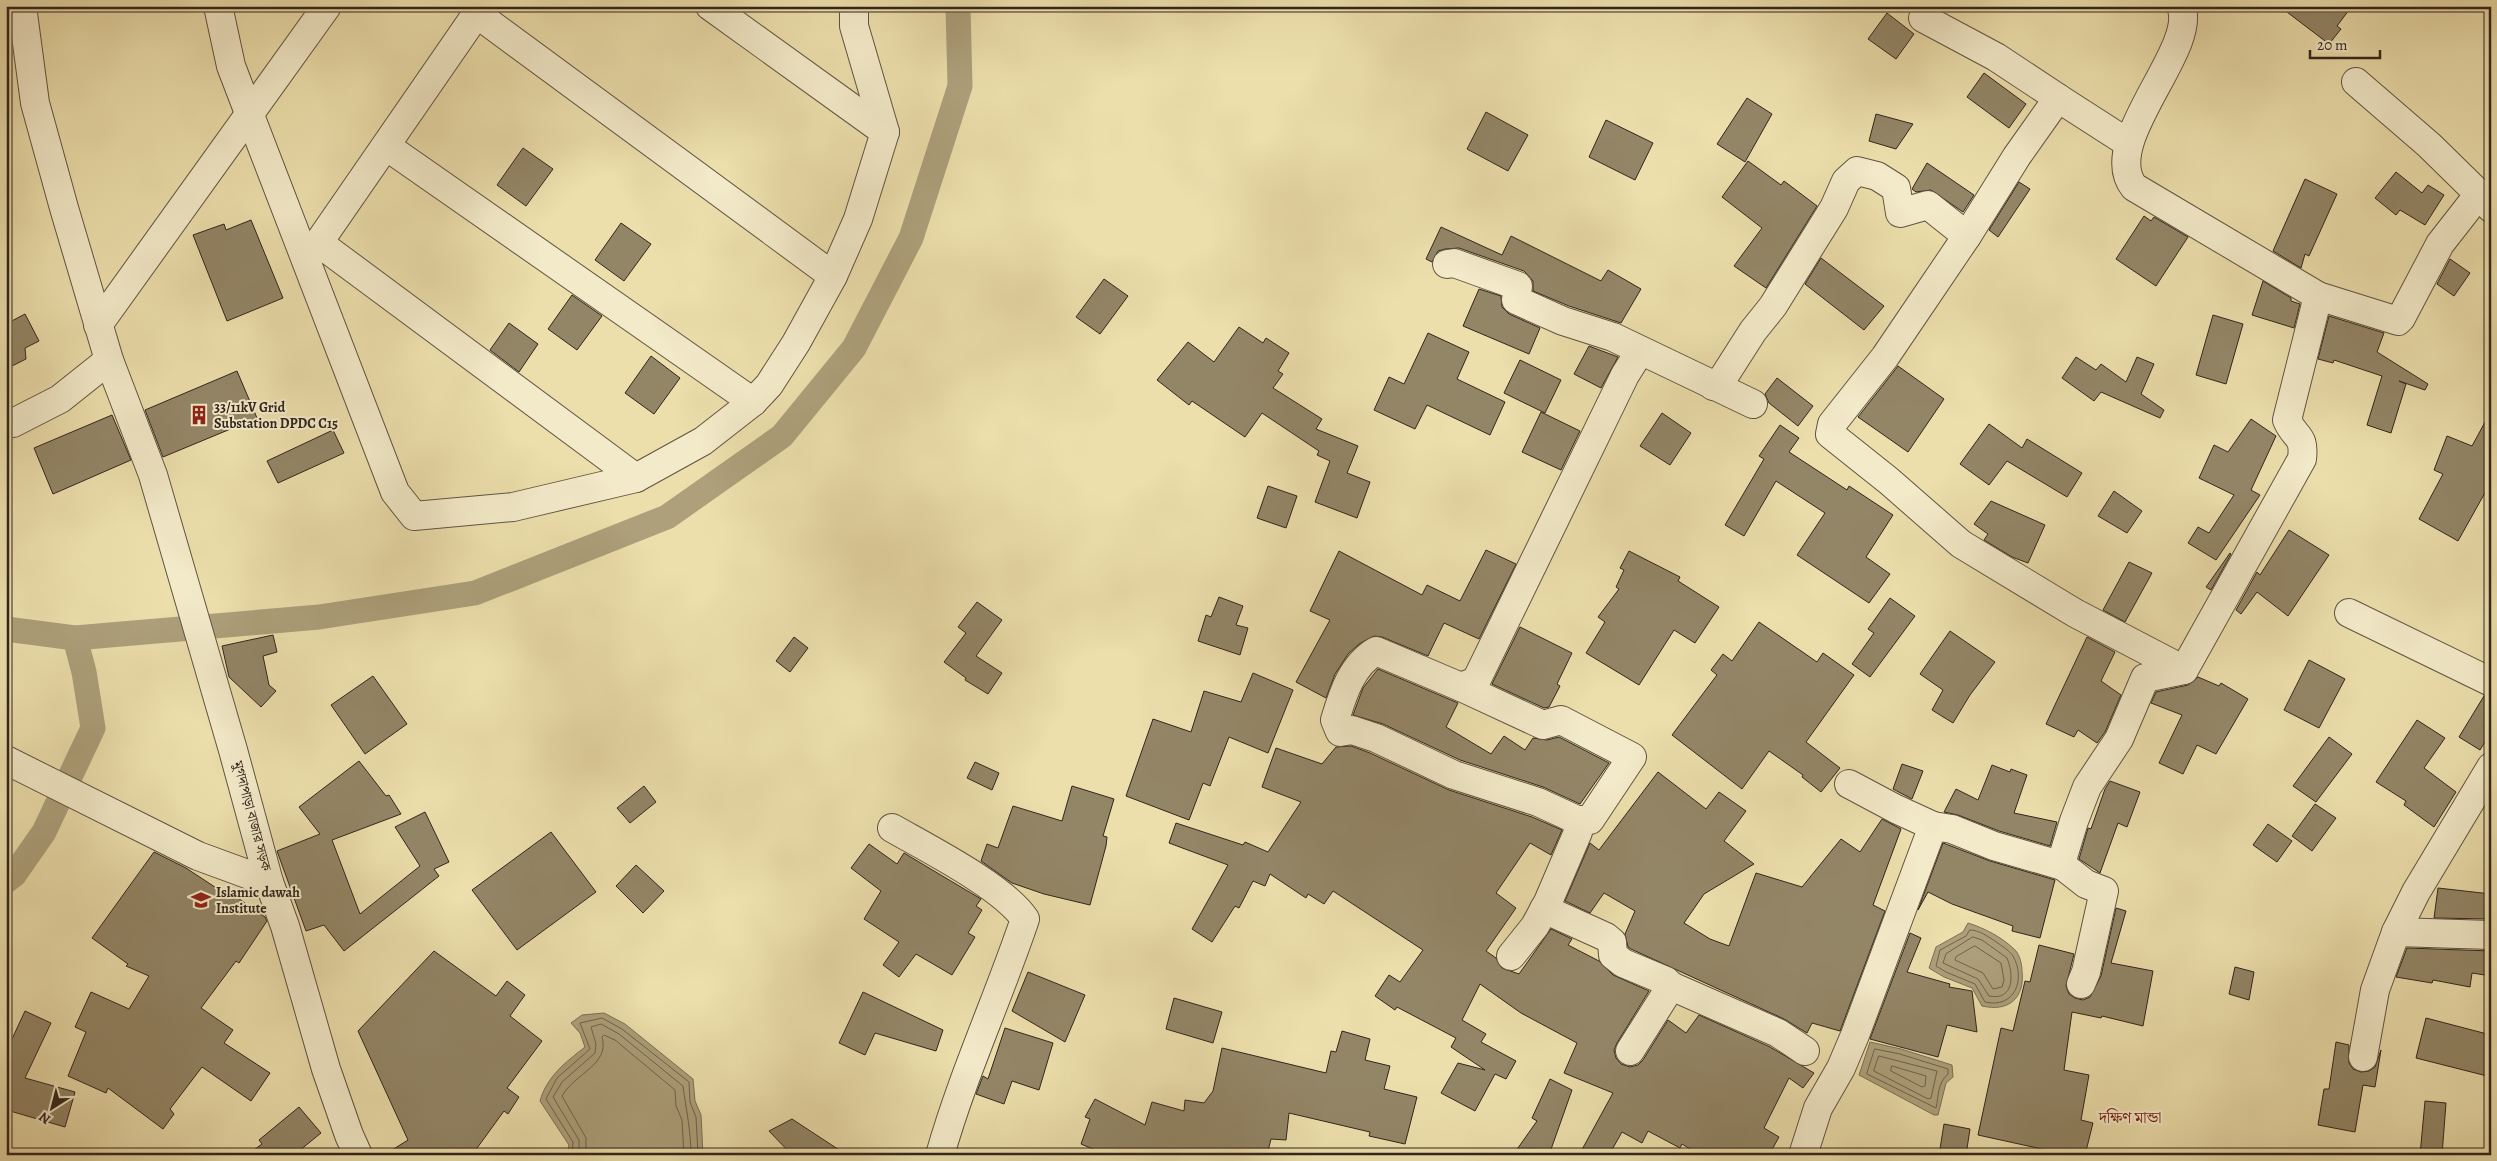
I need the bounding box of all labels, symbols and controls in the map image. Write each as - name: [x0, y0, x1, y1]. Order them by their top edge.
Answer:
- scale bar: [2310, 28, 2380, 60]
- text: 20 m: [2317, 35, 2348, 55]
- place label: 33/11kV Grid Substation DPDC C15: [214, 398, 338, 433]
- building icon: 33/11kV Grid Substation DPDC C15: [188, 404, 210, 426]
- street label: মুগদাপাড়া বাজার সড়ক: [228, 758, 276, 874]
- place label: Islamic dawah Institute: [216, 883, 300, 918]
- school or university icon: Islamic dawah Institute: [190, 889, 212, 911]
- north arrow: [28, 1084, 78, 1134]
- text: N: [35, 1107, 54, 1129]
- district label: দক্ষিণ মান্ডা: [2098, 1107, 2161, 1129]

